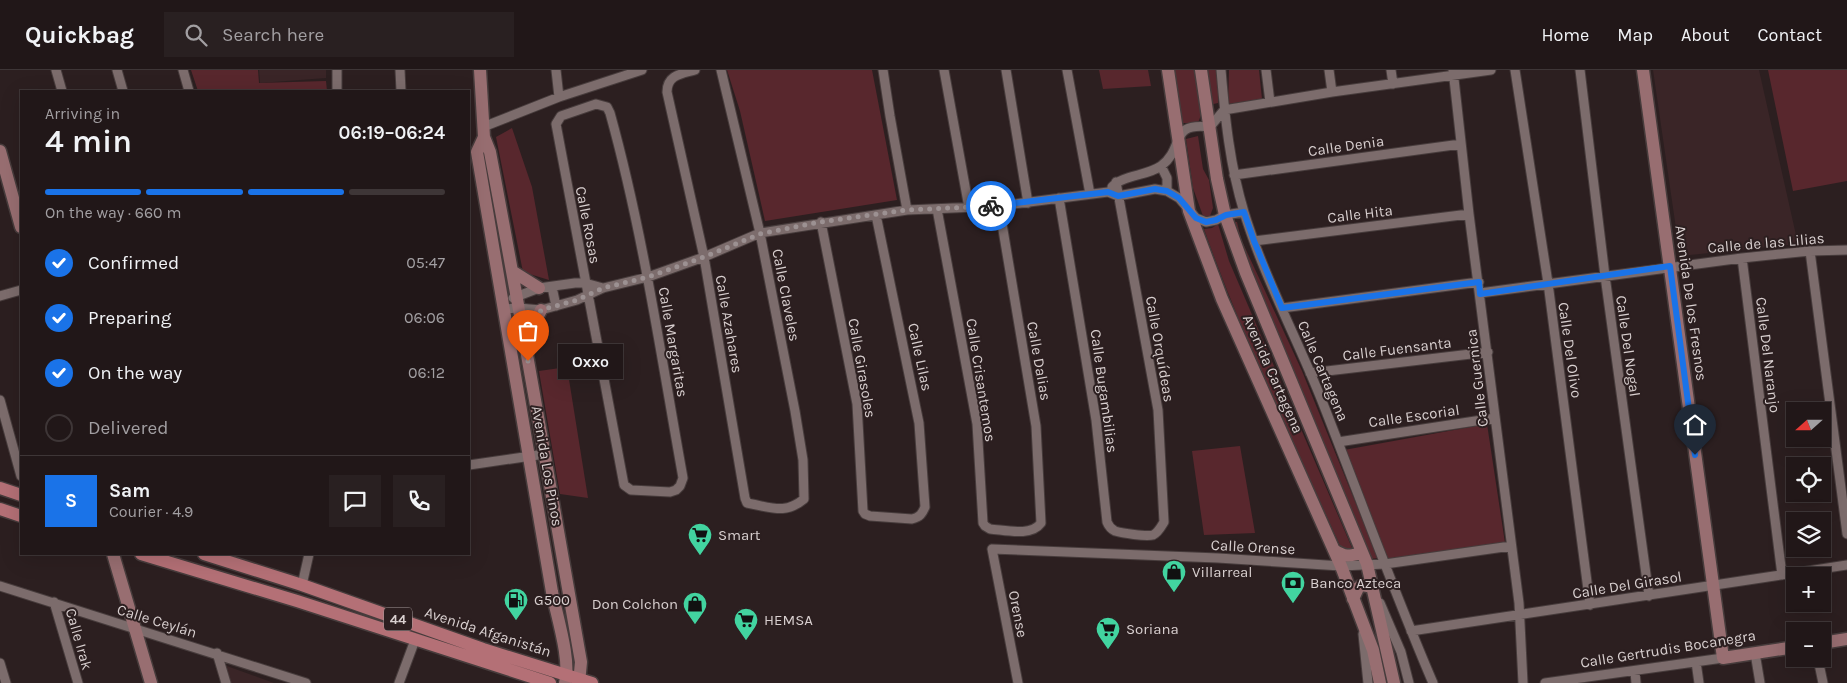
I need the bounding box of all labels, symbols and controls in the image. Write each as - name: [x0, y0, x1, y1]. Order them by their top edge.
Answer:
- search box: [164, 12, 514, 57]
- text: Quickbag: [25, 21, 134, 49]
- icon: search: [182, 21, 210, 49]
- text: Search here: [222, 24, 324, 46]
- text: Home: [1541, 24, 1589, 46]
- text: Map: [1617, 24, 1653, 46]
- text: About: [1681, 24, 1730, 46]
- text: Contact: [1758, 24, 1822, 46]
- text: Arriving in: [45, 104, 120, 123]
- text: 06:19–06:24: [339, 122, 445, 144]
- text: 4 min: [45, 123, 132, 160]
- street label: Calle Denia: [1307, 132, 1385, 160]
- courier: [966, 181, 1016, 231]
- street label: Calle Rosas: [572, 185, 604, 265]
- icon: bike: [977, 192, 1005, 220]
- street label: Calle Hita: [1326, 201, 1394, 227]
- text: On the way · 660 m: [45, 203, 181, 222]
- street label: Avenida De los Fresnos: [1671, 224, 1711, 382]
- street label: Calle de las Lilias: [1707, 229, 1825, 257]
- street label: Calle Claveles: [768, 247, 804, 343]
- icon: check: [45, 249, 73, 277]
- text: Confirmed: [88, 252, 179, 274]
- text: 05:47: [406, 253, 445, 272]
- street label: Calle Azahares: [712, 273, 746, 375]
- street label: Calle Margaritas: [654, 285, 692, 399]
- street label: Calle Del Nogal: [1612, 294, 1644, 398]
- street label: Calle Orquídeas: [1142, 295, 1178, 403]
- street label: Calle Del Naranjo: [1752, 296, 1784, 414]
- street label: Calle Del Olivo: [1554, 301, 1586, 399]
- icon: check: [45, 304, 73, 332]
- text: Preparing: [88, 307, 171, 329]
- text: 06:06: [404, 308, 445, 327]
- pin: [507, 310, 549, 361]
- street label: Avenida Cartagena: [1239, 312, 1307, 436]
- icon: bag: [514, 317, 542, 345]
- street label: Calle Girasoles: [844, 317, 880, 419]
- street label: Calle Crisantemos: [962, 317, 1000, 443]
- street label: Calle Cartagena: [1294, 318, 1352, 424]
- street label: Calle Dalias: [1023, 320, 1055, 402]
- street label: Calle Lilas: [904, 321, 936, 393]
- street label: Calle Bugambilias: [1086, 328, 1122, 454]
- street label: Calle Guernica: [1462, 328, 1492, 428]
- street label: Calle Fuensanta: [1342, 333, 1452, 365]
- callout: Oxxo: [558, 344, 623, 378]
- text: Oxxo: [572, 352, 609, 371]
- icon: check: [45, 359, 73, 387]
- text: On the way: [88, 362, 182, 384]
- text: 06:12: [408, 363, 445, 382]
- street label: Calle Escorial: [1367, 401, 1461, 431]
- north arrow: [1786, 402, 1831, 448]
- map controls: [1786, 402, 1831, 667]
- street label: Avenida Los Pinos: [528, 404, 566, 528]
- pin: [1674, 404, 1716, 455]
- icon: home: [1681, 411, 1709, 439]
- text: Delivered: [88, 417, 168, 439]
- button: locate: [1786, 457, 1831, 502]
- button: chat: [329, 475, 381, 527]
- button: phone: [393, 475, 445, 527]
- text: Sam: [109, 480, 150, 502]
- text: S: [65, 490, 77, 512]
- text: Courier · 4.9: [109, 502, 193, 521]
- button: layers: [1786, 512, 1831, 557]
- supermarket icon: Smart: [687, 522, 713, 556]
- place label: Smart: [718, 526, 761, 544]
- street label: Calle Orense: [1210, 536, 1296, 558]
- shop icon: Villarreal: [1161, 559, 1187, 593]
- place label: Villarreal: [1192, 563, 1253, 581]
- street label: Calle Del Girasol: [1571, 567, 1683, 603]
- button: +: [1786, 567, 1831, 612]
- bank icon: Banco Azteca: [1280, 570, 1306, 604]
- place label: Banco Azteca: [1310, 574, 1401, 592]
- fuel station icon: G500: [503, 587, 529, 621]
- street label: Orense: [1005, 589, 1031, 639]
- place label: G500: [534, 591, 570, 609]
- shop icon: Don Colchon: [682, 591, 708, 625]
- place label: Don Colchon: [592, 595, 678, 613]
- street label: Calle Ceylán: [115, 600, 199, 642]
- street label: Avenida Afganistán: [422, 603, 554, 661]
- street label: Calle Irak: [62, 606, 96, 672]
- supermarket icon: HEMSA: [733, 607, 759, 641]
- road number: 44: [384, 608, 412, 630]
- place label: HEMSA: [764, 611, 813, 629]
- supermarket icon: Soriana: [1095, 616, 1121, 650]
- place label: Soriana: [1126, 620, 1179, 638]
- button: −: [1786, 622, 1831, 667]
- street label: Calle Gertrudis Bocanegra: [1579, 626, 1757, 672]

